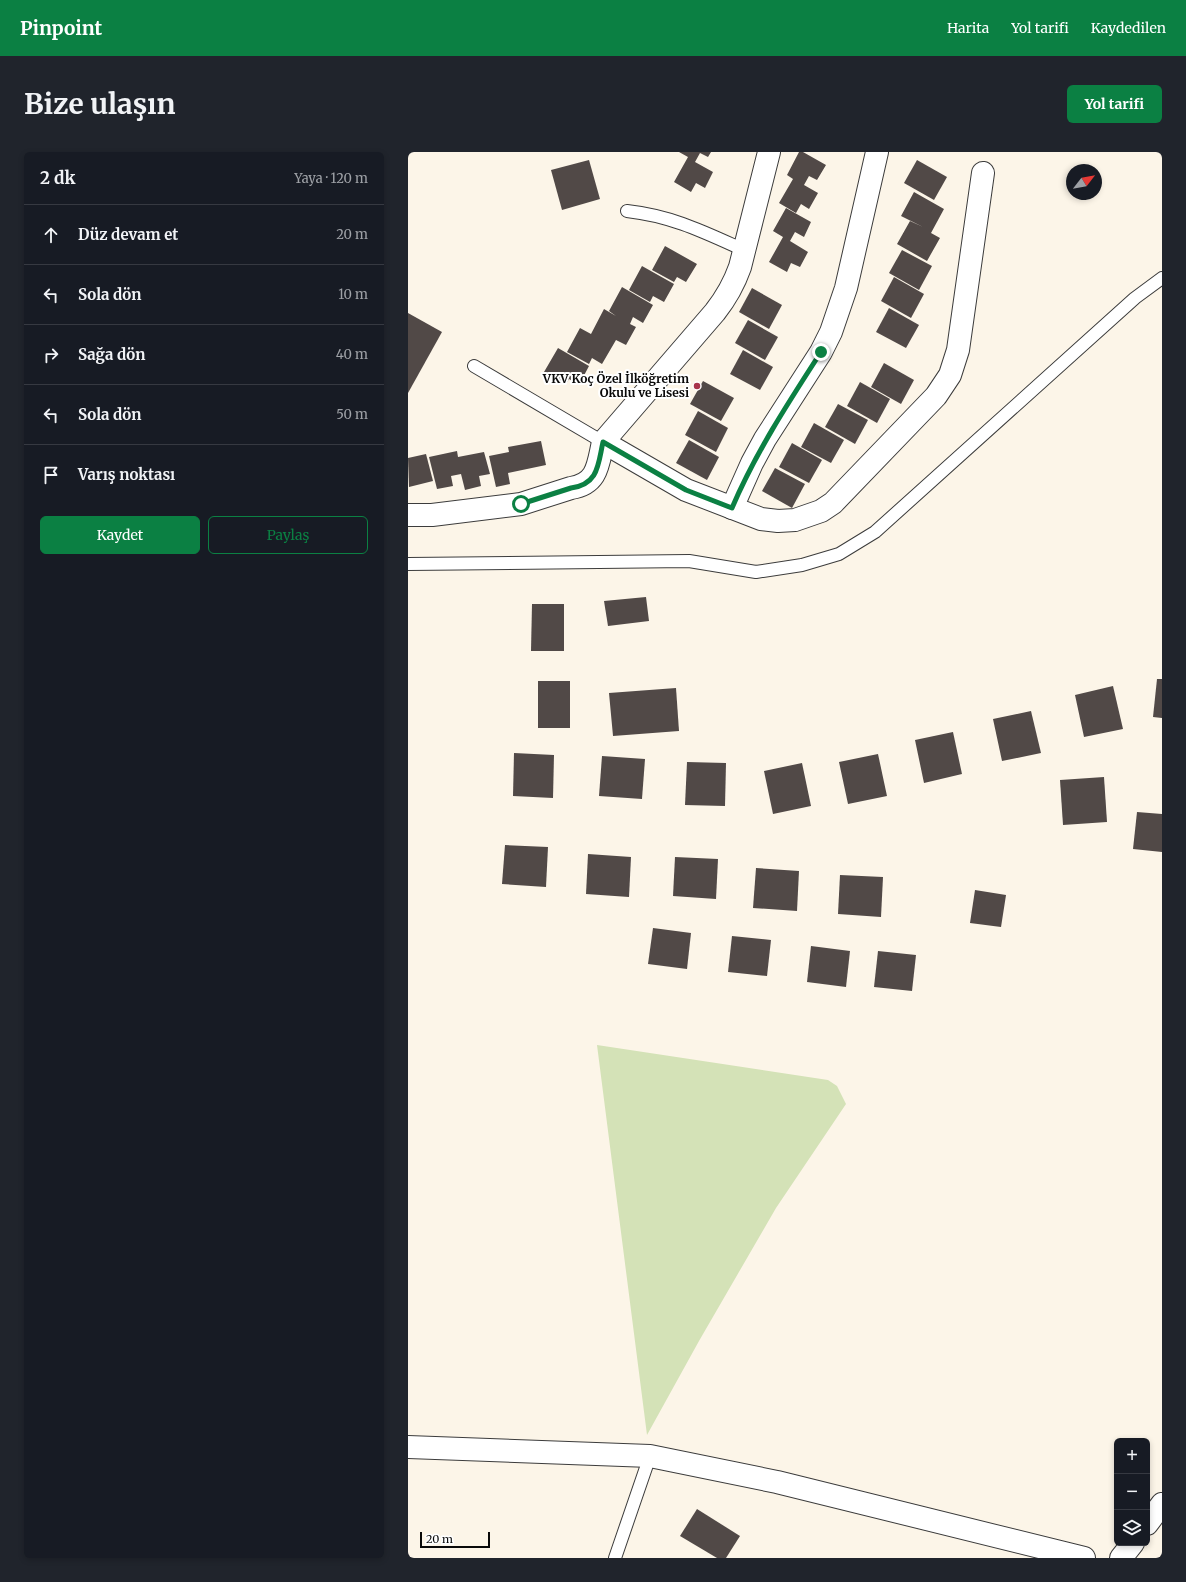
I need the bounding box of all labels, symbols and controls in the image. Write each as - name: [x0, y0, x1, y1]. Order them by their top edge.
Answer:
- text: Pinpoint: [20, 16, 102, 40]
- text: Harita: [947, 19, 989, 37]
- text: Yol tarifi: [1011, 19, 1069, 37]
- text: Kaydedilen: [1091, 19, 1166, 37]
- button: Yol tarifi: [1067, 85, 1162, 123]
- text: Bize ulaşın: [24, 86, 175, 122]
- north arrow: [1066, 164, 1102, 200]
- text: 2 dk: [40, 167, 76, 189]
- text: Yaya · 120 m: [294, 170, 368, 187]
- icon: ahead: [40, 224, 62, 246]
- text: Düz devam et: [78, 225, 178, 244]
- text: 20 m: [336, 226, 368, 243]
- icon: left: [40, 284, 62, 306]
- text: Sola dön: [78, 285, 141, 304]
- text: 10 m: [338, 286, 368, 303]
- route end: [812, 343, 830, 361]
- icon: right: [40, 344, 62, 366]
- text: Sağa dön: [78, 345, 145, 364]
- text: 40 m: [336, 346, 368, 363]
- place label: VKV Koç Özel İlköğretim Okulu ve Lisesi: [542, 371, 689, 400]
- marker: VKV Koç Özel İlköğretim Okulu ve Lisesi: [692, 381, 702, 391]
- icon: left: [40, 404, 62, 426]
- text: Sola dön: [78, 405, 141, 424]
- text: 50 m: [336, 406, 368, 423]
- icon: arrive: [40, 464, 62, 486]
- text: Varış noktası: [78, 465, 175, 484]
- route start: [512, 495, 530, 513]
- button: Kaydet: [40, 516, 200, 554]
- button: Paylaş: [208, 516, 368, 554]
- map controls: [1114, 1438, 1150, 1546]
- button: +: [1114, 1438, 1150, 1474]
- button: −: [1114, 1474, 1150, 1510]
- button: layers: [1114, 1510, 1150, 1546]
- scale bar: [420, 1530, 490, 1549]
- text: 20 m: [426, 1532, 453, 1546]

